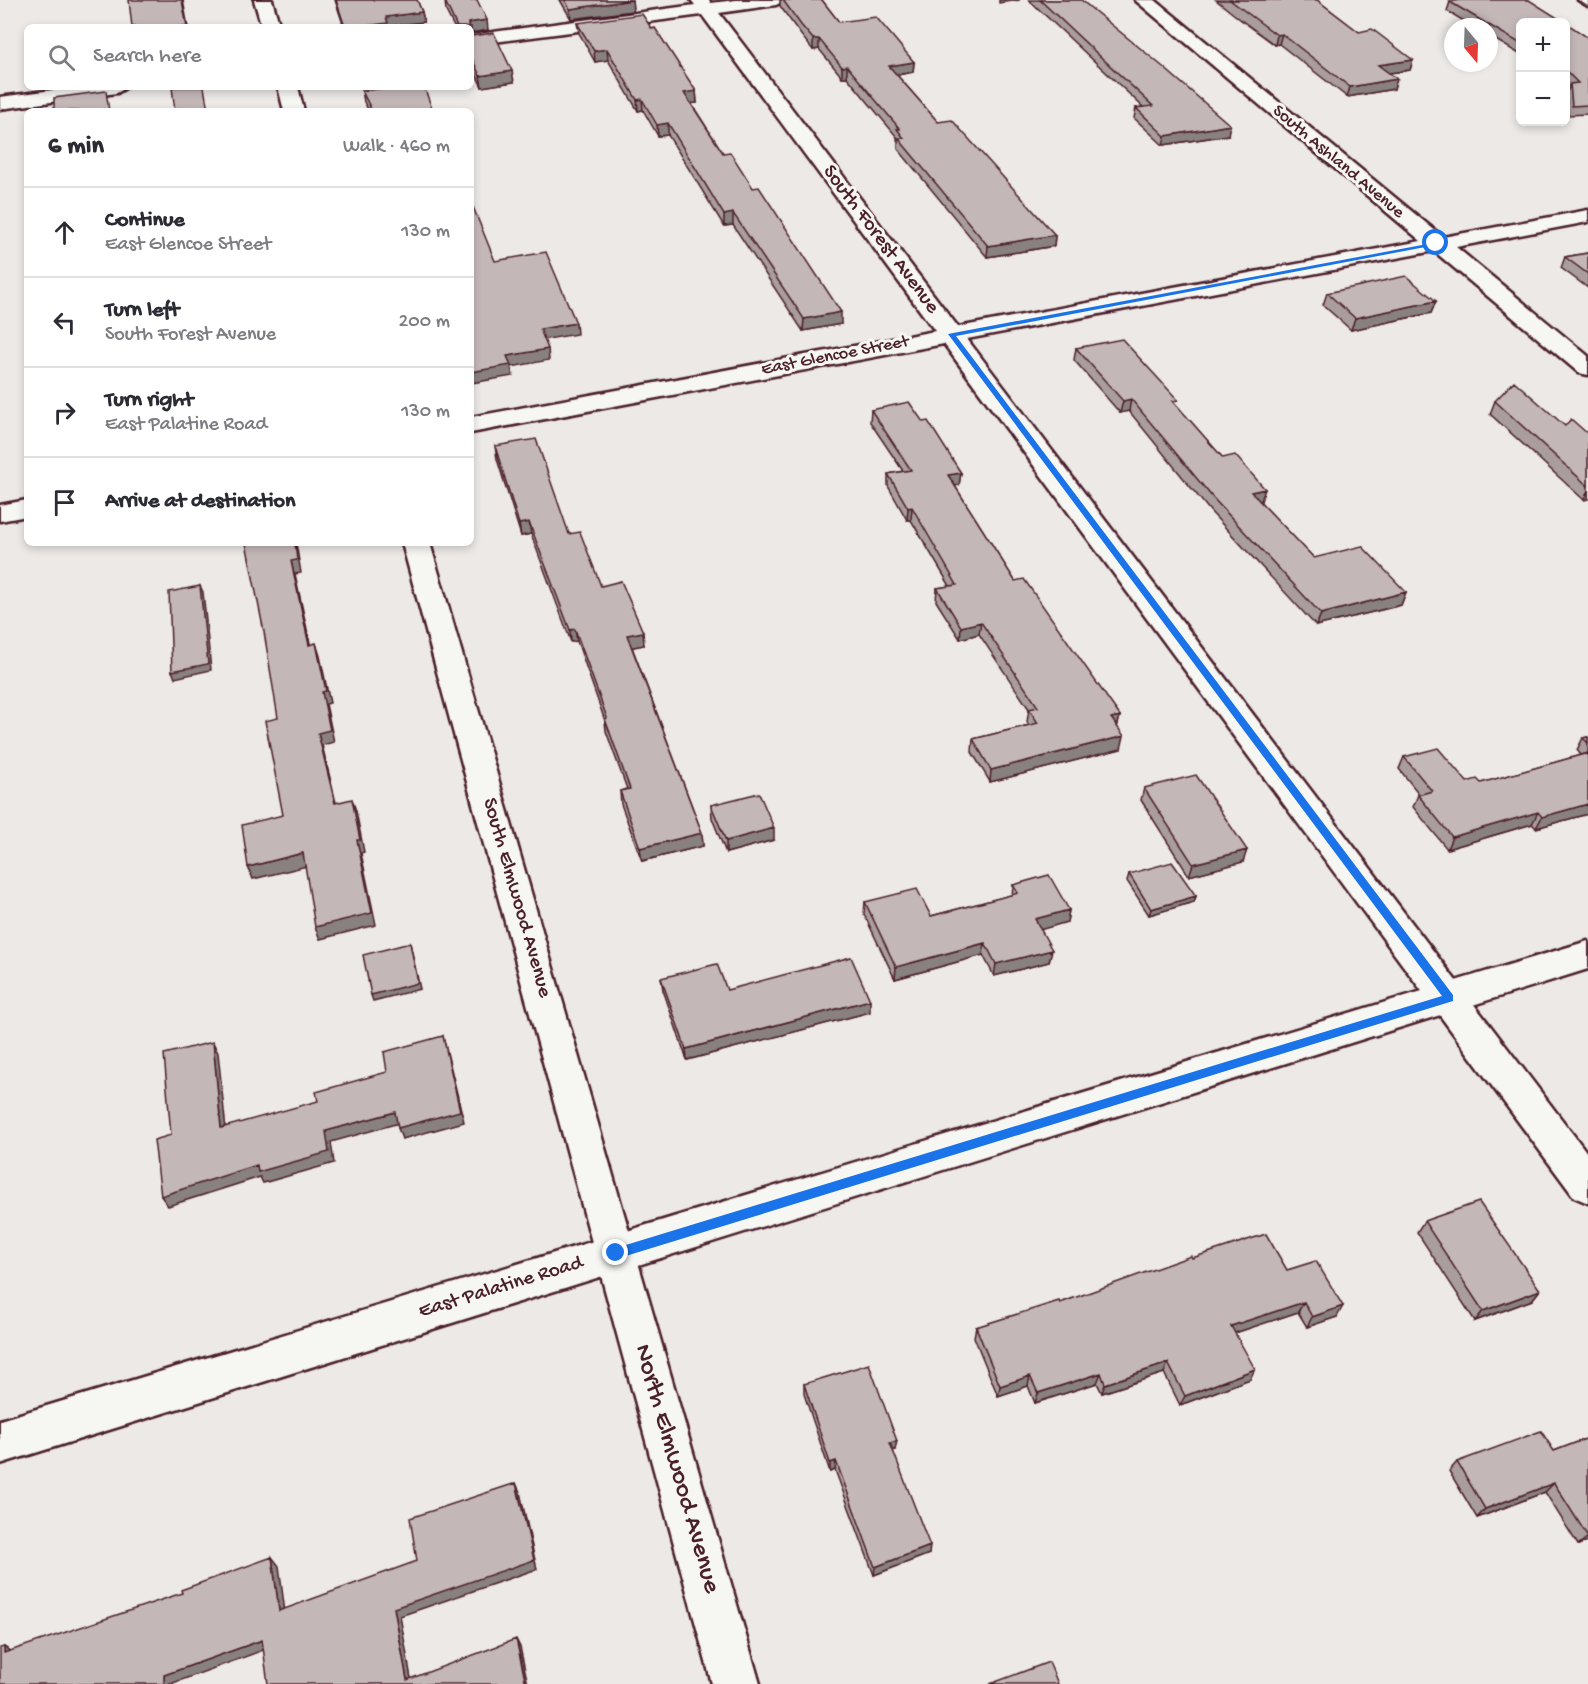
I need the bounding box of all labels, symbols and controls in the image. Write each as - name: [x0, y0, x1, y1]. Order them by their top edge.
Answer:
- north arrow: [1444, 18, 1498, 72]
- map controls: [1516, 18, 1570, 126]
- button: +: [1516, 18, 1570, 72]
- search box: [24, 24, 474, 90]
- icon: search: [45, 41, 78, 74]
- text: Search here: [93, 44, 201, 70]
- button: −: [1516, 72, 1570, 126]
- street label: South Ashland Avenue: [1268, 101, 1409, 224]
- text: 6 min: [48, 132, 104, 163]
- text: Walk · 460 m: [343, 136, 450, 159]
- street label: South Forest Avenue: [816, 161, 945, 320]
- text: Continue: [105, 208, 185, 234]
- icon: ahead: [48, 216, 81, 249]
- text: 130 m: [401, 221, 450, 244]
- route start: [1422, 229, 1448, 255]
- text: East Glencoe Street: [105, 234, 271, 257]
- text: Turn left: [105, 298, 179, 324]
- icon: left: [48, 306, 81, 339]
- text: 200 m: [399, 311, 450, 334]
- text: South Forest Avenue: [105, 324, 276, 347]
- street label: East Glencoe Street: [760, 331, 912, 381]
- text: Turn right: [105, 388, 193, 414]
- icon: right: [48, 396, 81, 429]
- text: 130 m: [401, 401, 450, 424]
- text: East Palatine Road: [105, 414, 267, 437]
- icon: arrive: [48, 486, 81, 519]
- text: Arrive at destination: [105, 489, 295, 515]
- street label: South Elmwood Avenue: [476, 795, 557, 1002]
- route end: [602, 1239, 628, 1265]
- street label: East Palatine Road: [416, 1251, 588, 1325]
- street label: North Elmwood Avenue: [626, 1341, 727, 1598]

